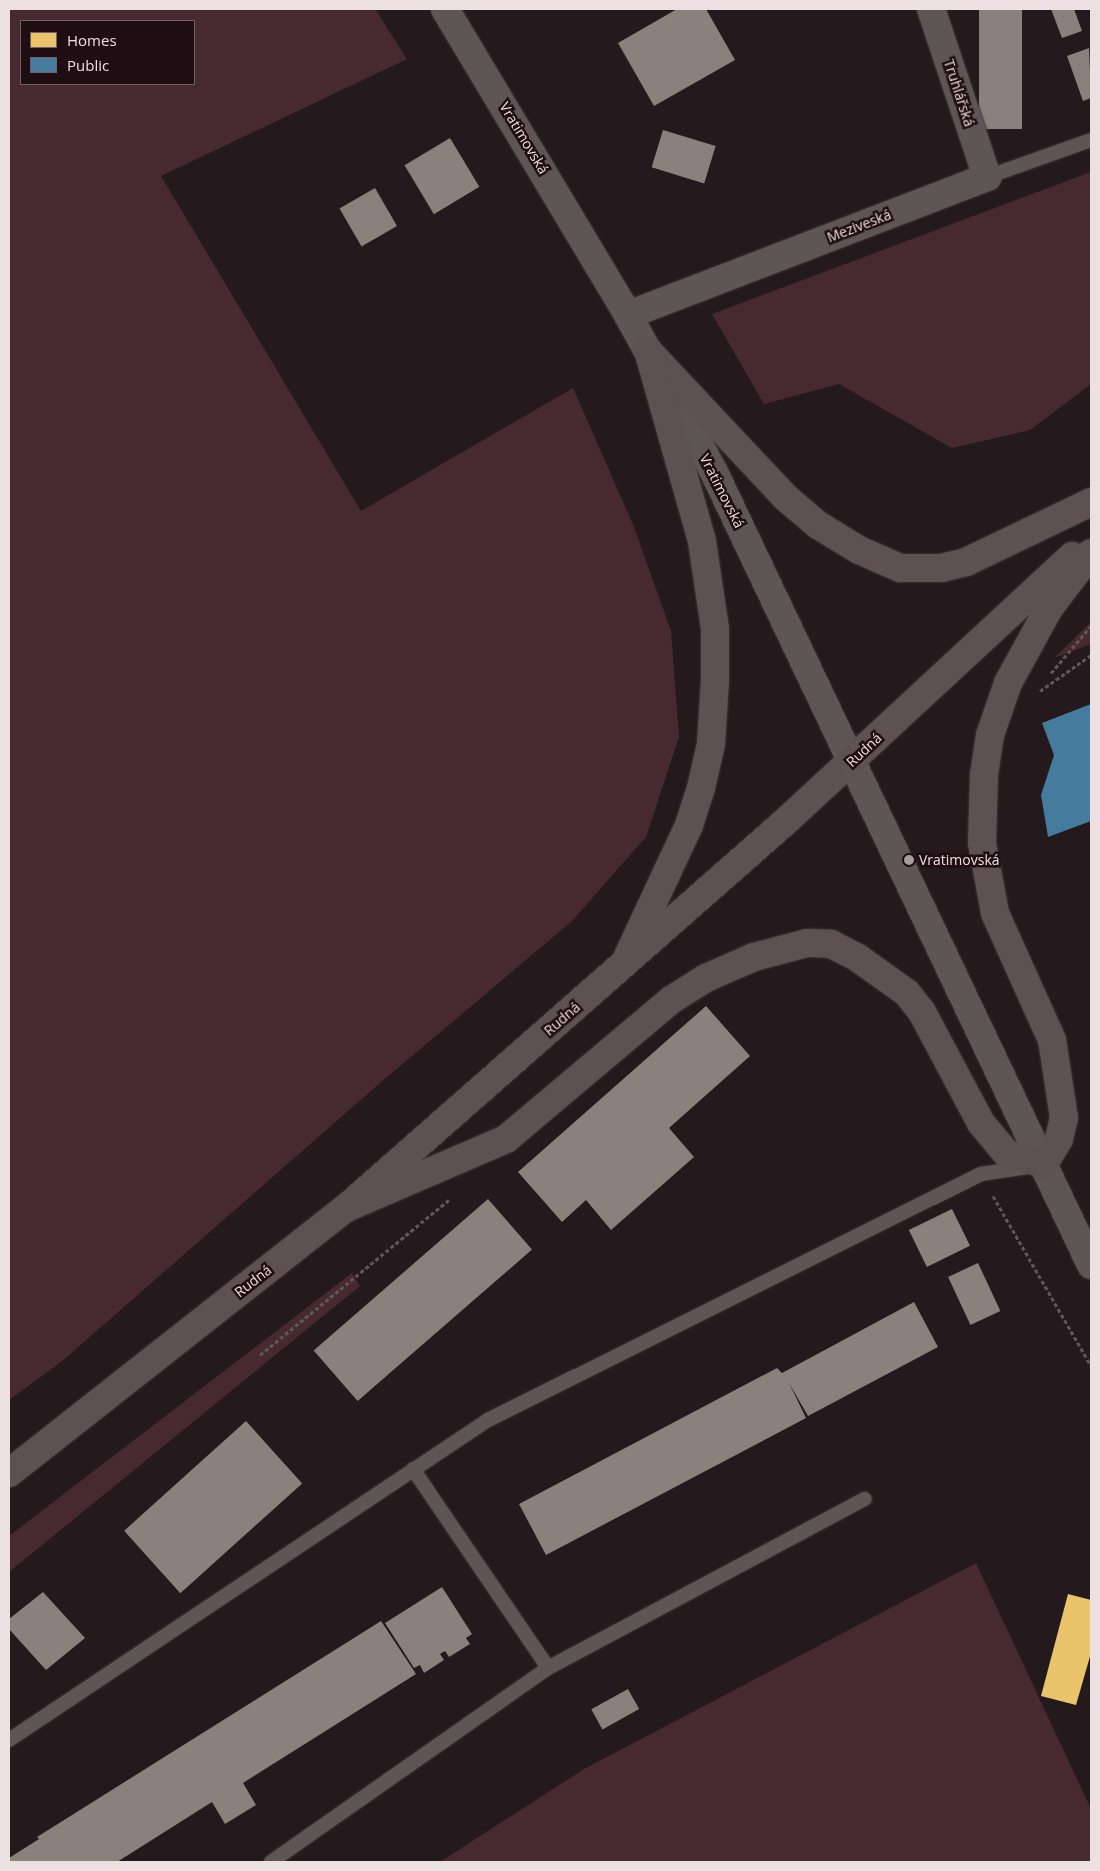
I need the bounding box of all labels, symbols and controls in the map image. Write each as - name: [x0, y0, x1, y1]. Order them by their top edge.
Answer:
- legend: [20, 20, 195, 85]
- text: Homes: [67, 30, 117, 50]
- text: Public: [67, 55, 109, 75]
- street label: Truhlářská: [940, 57, 978, 129]
- street label: Vratimovská: [496, 99, 552, 177]
- street label: Meziveská: [825, 206, 893, 246]
- street label: Vratimovská: [696, 451, 748, 531]
- street label: Rudná: [843, 729, 885, 771]
- place label: Vratimovská: [919, 852, 1000, 868]
- marker: Vratimovská: [903, 854, 915, 866]
- street label: Rudná: [541, 999, 583, 1039]
- street label: Rudná: [231, 1261, 275, 1301]

